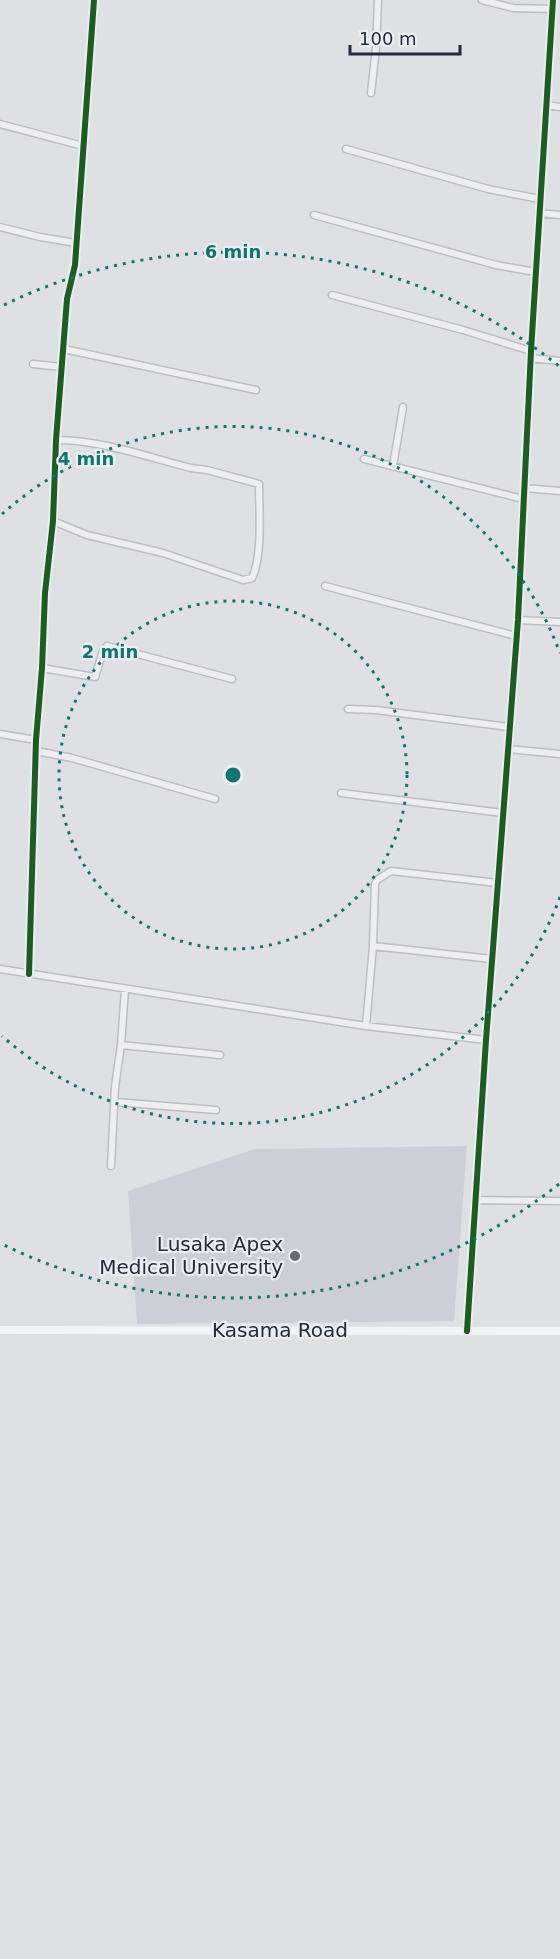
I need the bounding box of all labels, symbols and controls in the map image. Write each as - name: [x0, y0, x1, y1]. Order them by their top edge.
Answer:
- scale bar: [350, 18, 460, 56]
- text: 100 m: [359, 28, 417, 49]
- text: 6 min: [205, 241, 261, 262]
- text: 4 min: [58, 448, 114, 469]
- text: 2 min: [82, 641, 138, 662]
- centre of rings: [223, 765, 243, 785]
- place label: Lusaka Apex Medical University: [99, 1232, 283, 1279]
- marker: Lusaka Apex Medical University: [288, 1249, 302, 1263]
- street label: Kasama Road: [212, 1318, 348, 1342]

